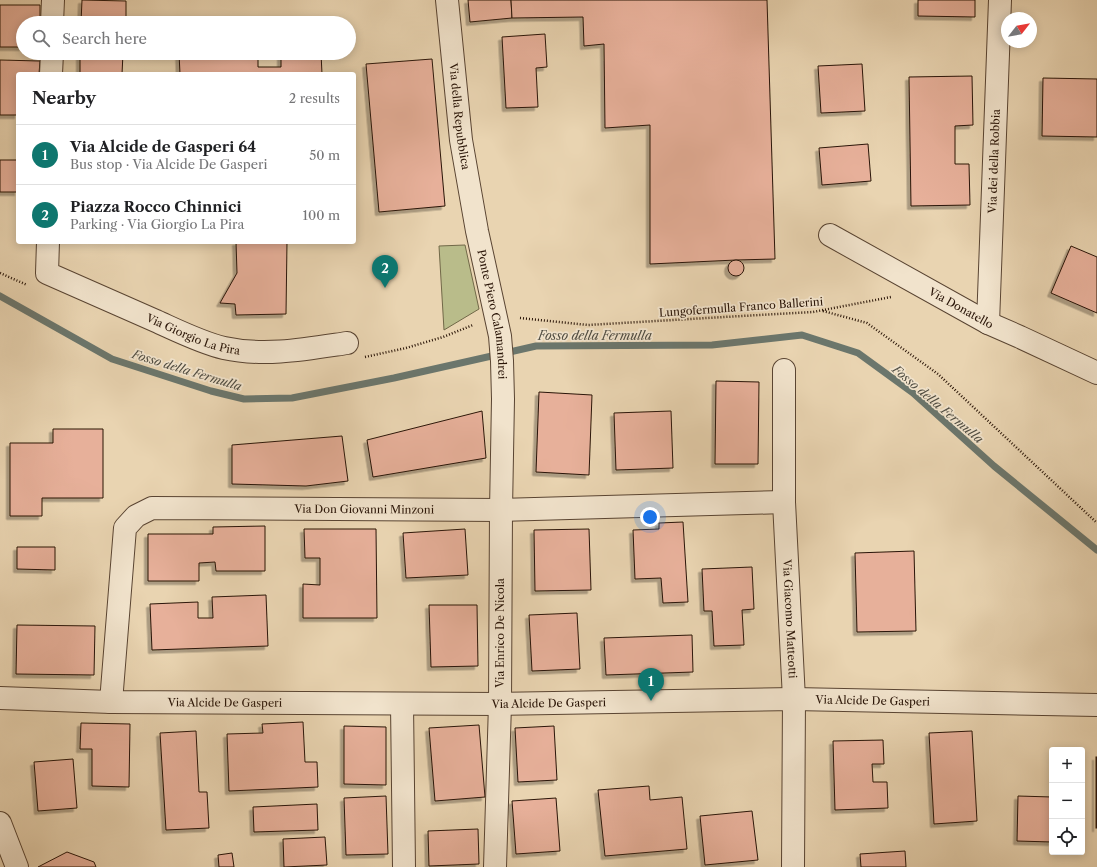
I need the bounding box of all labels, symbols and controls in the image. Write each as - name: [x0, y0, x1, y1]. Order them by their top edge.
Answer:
- north arrow: [1001, 12, 1037, 48]
- search box: [16, 16, 356, 60]
- icon: search: [30, 27, 52, 49]
- text: Search here: [62, 29, 147, 48]
- street label: Via della Repubblica: [446, 61, 473, 171]
- text: Nearby: [32, 88, 96, 108]
- text: 2 results: [289, 90, 340, 106]
- street label: Via dei della Robbia: [985, 109, 1003, 214]
- text: Via Alcide de Gasperi 64: [70, 137, 256, 156]
- text: 1: [42, 147, 48, 163]
- text: 50 m: [309, 147, 340, 163]
- text: Bus stop · Via Alcide De Gasperi: [70, 156, 267, 172]
- text: Piazza Rocco Chinnici: [70, 197, 242, 216]
- text: 2: [41, 207, 49, 223]
- text: 100 m: [302, 207, 340, 223]
- text: Parking · Via Giorgio La Pira: [70, 216, 244, 232]
- street label: Ponte Piero Calamandrei: [474, 248, 509, 380]
- pin: 2: [372, 255, 398, 288]
- street label: Via Donatello: [925, 284, 996, 332]
- street label: Lungofermulla Franco Ballerini: [659, 294, 824, 320]
- street label: Via Giorgio La Pira: [143, 310, 241, 358]
- water label: Fosso della Fermulla: [537, 328, 652, 343]
- water label: Fosso della Fermulla: [129, 346, 244, 394]
- water label: Fosso della Fermulla: [889, 361, 986, 446]
- street label: Via Don Giovanni Minzoni: [293, 502, 435, 517]
- your location: [640, 507, 660, 527]
- street label: Via Giacomo Matteotti: [780, 558, 800, 679]
- street label: Via Enrico De Nicola: [493, 578, 507, 689]
- pin: 1: [638, 668, 664, 701]
- street label: Via Alcide De Gasperi: [815, 692, 931, 709]
- street label: Via Alcide De Gasperi: [167, 695, 283, 710]
- street label: Via Alcide De Gasperi: [491, 695, 607, 711]
- map controls: [1049, 747, 1085, 855]
- button: +: [1049, 747, 1085, 783]
- button: −: [1049, 783, 1085, 819]
- button: locate: [1049, 819, 1085, 855]

